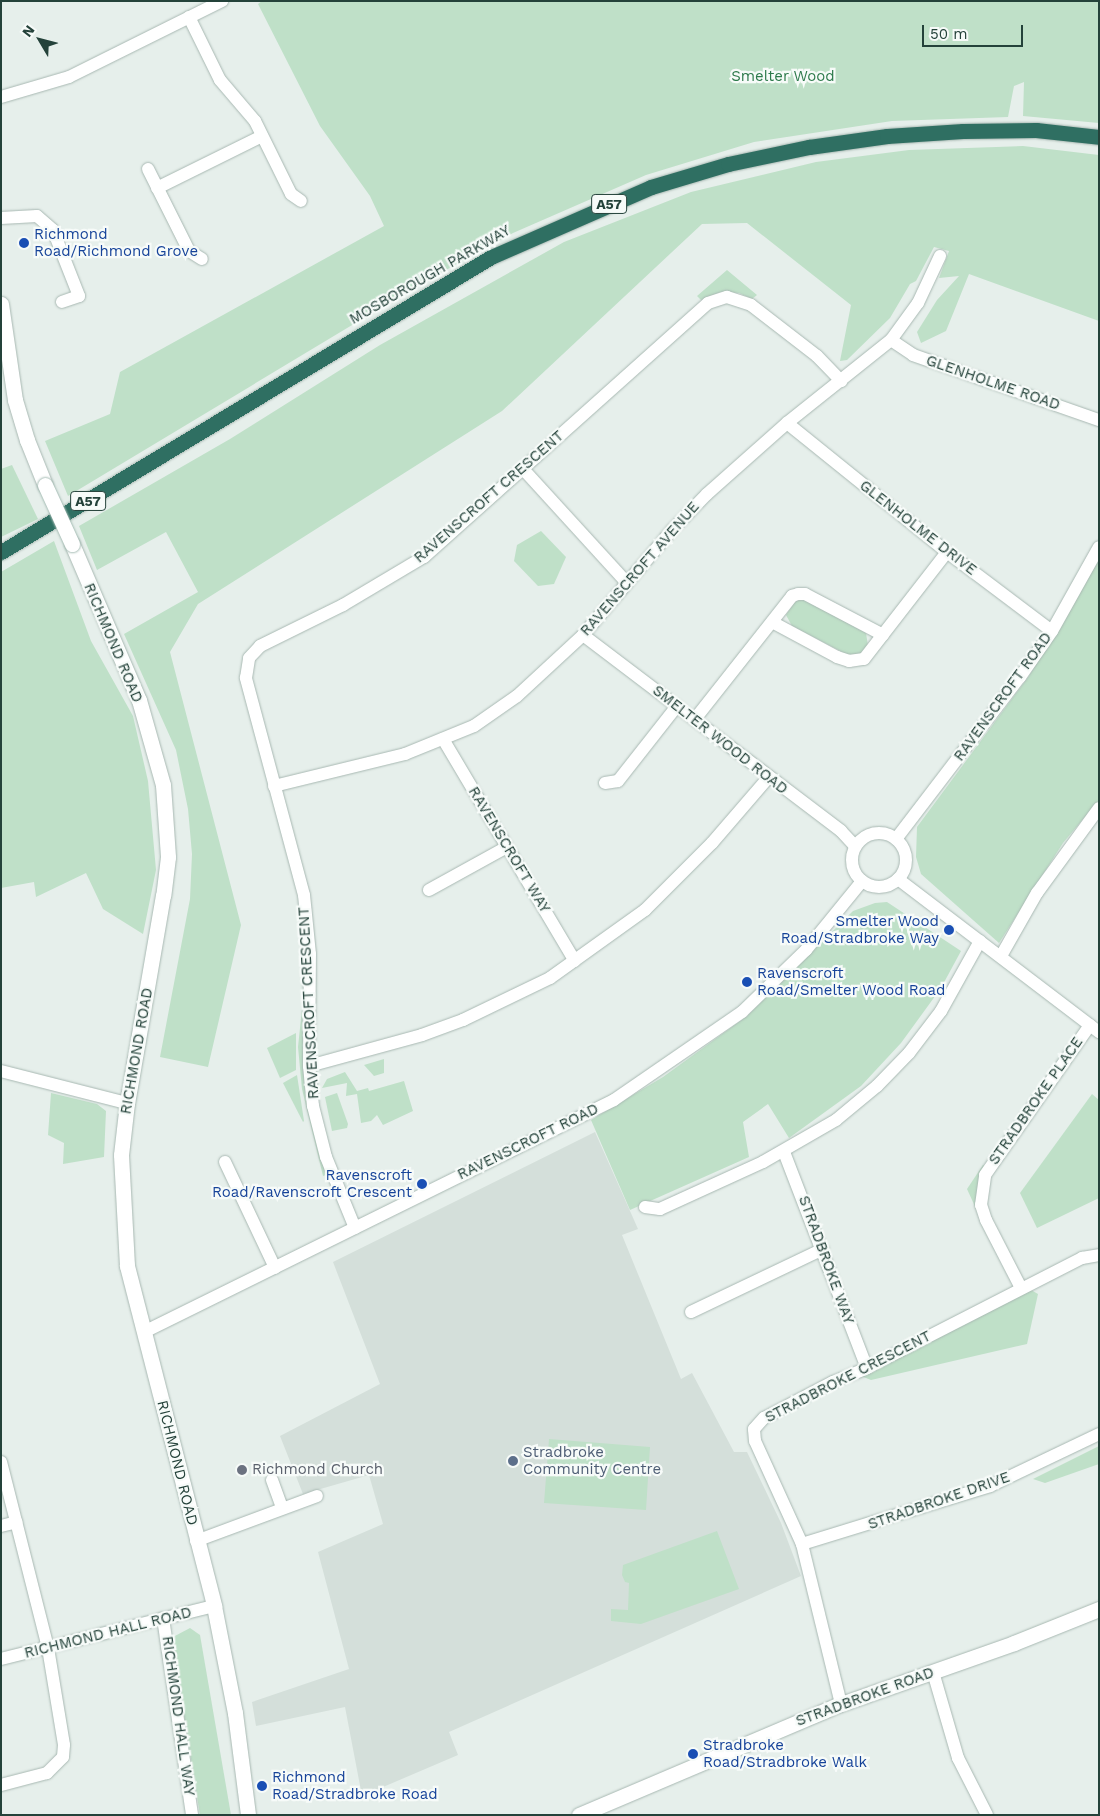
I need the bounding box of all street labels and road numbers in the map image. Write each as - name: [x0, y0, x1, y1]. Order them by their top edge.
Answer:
- road number: A57: [590, 192, 628, 215]
- street label: MOSBOROUGH PARKWAY: [346, 221, 514, 329]
- street label: GLENHOLME ROAD: [924, 352, 1062, 414]
- street label: RAVENSCROFT CRESCENT: [410, 427, 568, 567]
- street label: GLENHOLME DRIVE: [856, 477, 980, 579]
- road number: A57: [69, 490, 107, 512]
- street label: RAVENSCROFT AVENUE: [576, 498, 704, 640]
- street label: RICHMOND ROAD: [80, 580, 146, 706]
- street label: RAVENSCROFT ROAD: [950, 629, 1056, 765]
- street label: SMELTER WOOD ROAD: [649, 682, 791, 798]
- street label: RAVENSCROFT WAY: [464, 783, 554, 917]
- street label: RAVENSCROFT CRESCENT: [295, 906, 323, 1100]
- street label: RICHMOND ROAD: [117, 986, 157, 1116]
- street label: STRADBROKE PLACE: [985, 1034, 1087, 1168]
- street label: RAVENSCROFT ROAD: [454, 1100, 602, 1184]
- street label: STRADBROKE WAY: [794, 1193, 858, 1327]
- street label: STRADBROKE CRESCENT: [762, 1327, 934, 1427]
- street label: RICHMOND ROAD: [153, 1399, 201, 1527]
- street label: STRADBROKE DRIVE: [866, 1468, 1012, 1534]
- street label: RICHMOND HALL ROAD: [22, 1603, 194, 1663]
- street label: RICHMOND HALL WAY: [158, 1635, 198, 1797]
- street label: STRADBROKE ROAD: [793, 1664, 937, 1730]

